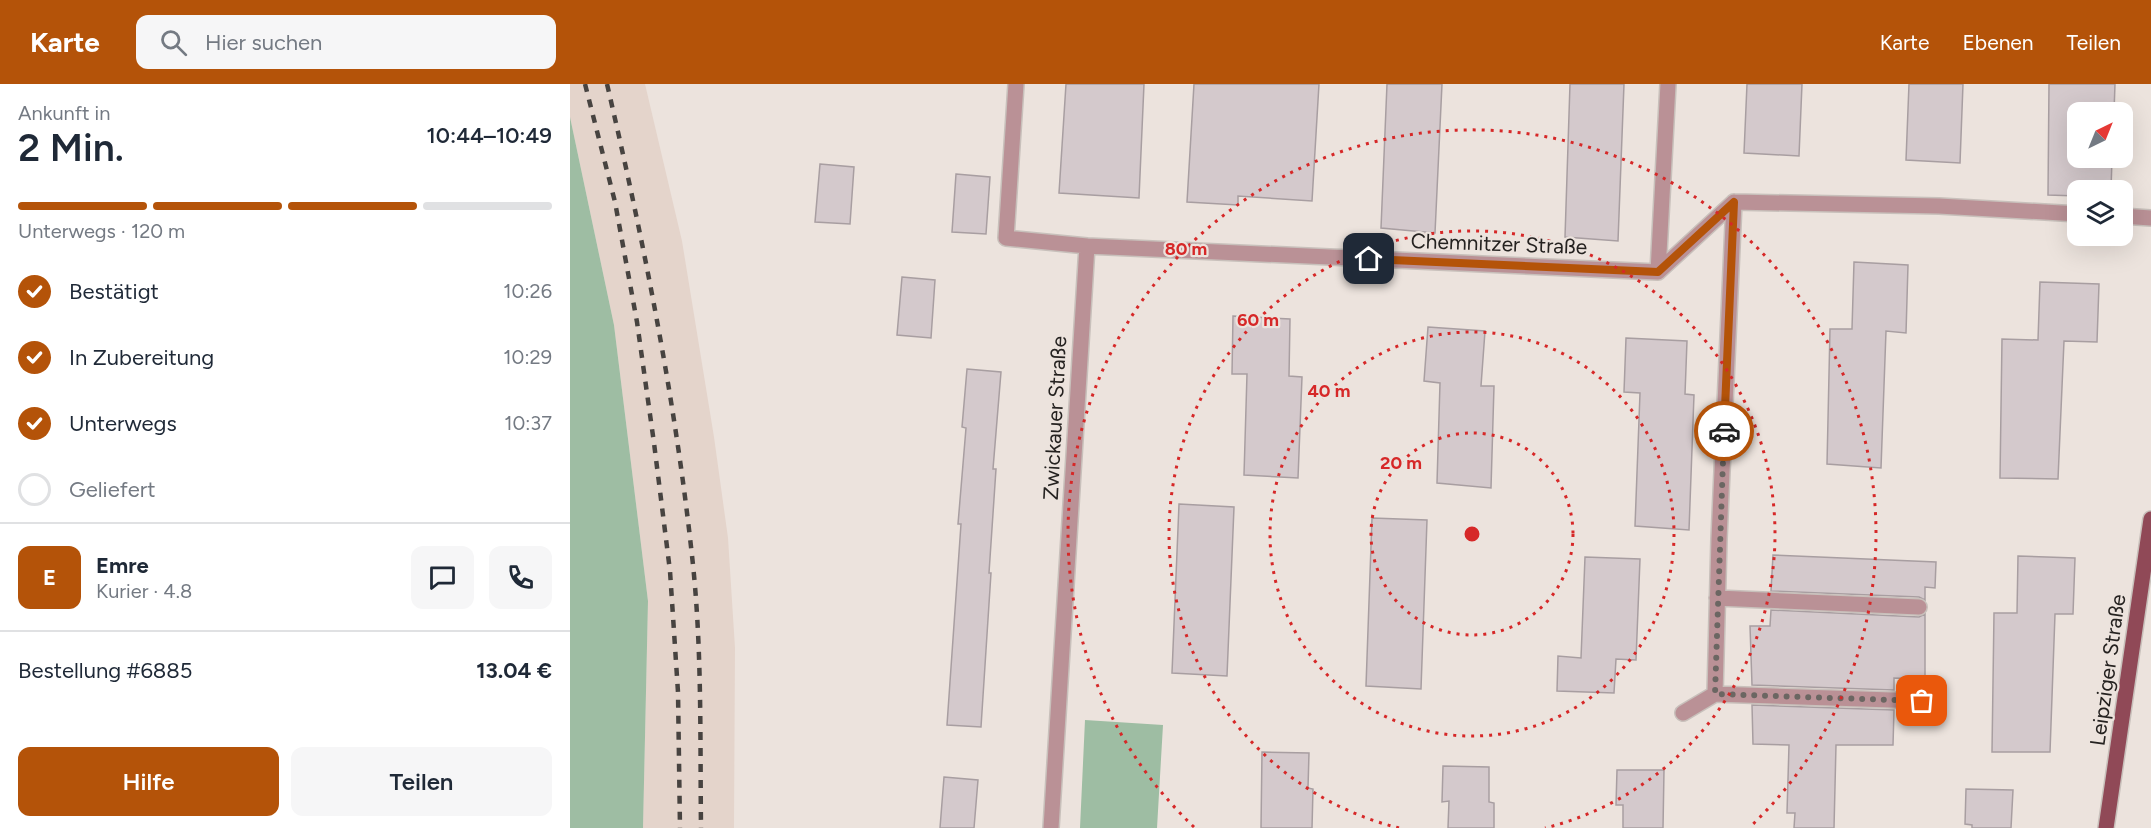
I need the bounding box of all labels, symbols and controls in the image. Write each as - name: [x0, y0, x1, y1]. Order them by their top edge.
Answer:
- search box: [136, 15, 556, 69]
- text: Karte: [30, 25, 100, 59]
- icon: search: [157, 26, 190, 59]
- text: Hier suchen: [205, 29, 322, 56]
- text: Karte: [1880, 30, 1929, 55]
- text: Ebenen: [1962, 30, 2034, 55]
- text: Teilen: [2067, 30, 2121, 55]
- text: Ankunft in: [18, 101, 110, 125]
- north arrow: [2067, 102, 2133, 168]
- map controls: [2067, 102, 2133, 246]
- text: 10:44–10:49: [427, 122, 552, 149]
- text: 2 Min.: [18, 124, 124, 171]
- button: layers: [2067, 180, 2133, 246]
- text: Unterwegs · 120 m: [18, 219, 185, 243]
- street label: Chemnitzer Straße: [1410, 228, 1588, 259]
- pin: [1343, 233, 1394, 284]
- text: 80 m: [1165, 238, 1207, 260]
- icon: home: [1352, 242, 1385, 275]
- icon: check: [18, 275, 51, 308]
- text: Bestätigt: [69, 278, 159, 305]
- text: 10:26: [503, 279, 552, 303]
- text: 60 m: [1237, 309, 1279, 331]
- street label: Zwickauer Straße: [1038, 335, 1071, 501]
- icon: check: [18, 341, 51, 374]
- text: In Zubereitung: [69, 344, 214, 371]
- text: 10:29: [503, 345, 552, 369]
- text: 40 m: [1307, 380, 1351, 402]
- courier: [1694, 401, 1754, 461]
- icon: check: [18, 407, 51, 440]
- text: Unterwegs: [69, 410, 177, 437]
- text: 10:37: [504, 411, 552, 435]
- icon: car: [1708, 415, 1741, 448]
- text: 20 m: [1380, 452, 1422, 474]
- text: Geliefert: [69, 476, 156, 503]
- centre of rings: [1462, 524, 1482, 544]
- button: chat: [411, 546, 474, 609]
- button: phone: [489, 546, 552, 609]
- text: Emre: [96, 552, 149, 579]
- text: E: [43, 564, 56, 591]
- text: Kurier · 4.8: [96, 579, 192, 603]
- street label: Leipziger Straße: [2084, 592, 2131, 747]
- text: Bestellung #6885: [18, 657, 193, 684]
- text: 13.04 €: [476, 657, 552, 684]
- pin: [1896, 675, 1947, 726]
- icon: bag: [1905, 684, 1938, 717]
- button: Hilfe: [18, 747, 279, 816]
- button: Teilen: [291, 747, 552, 816]

